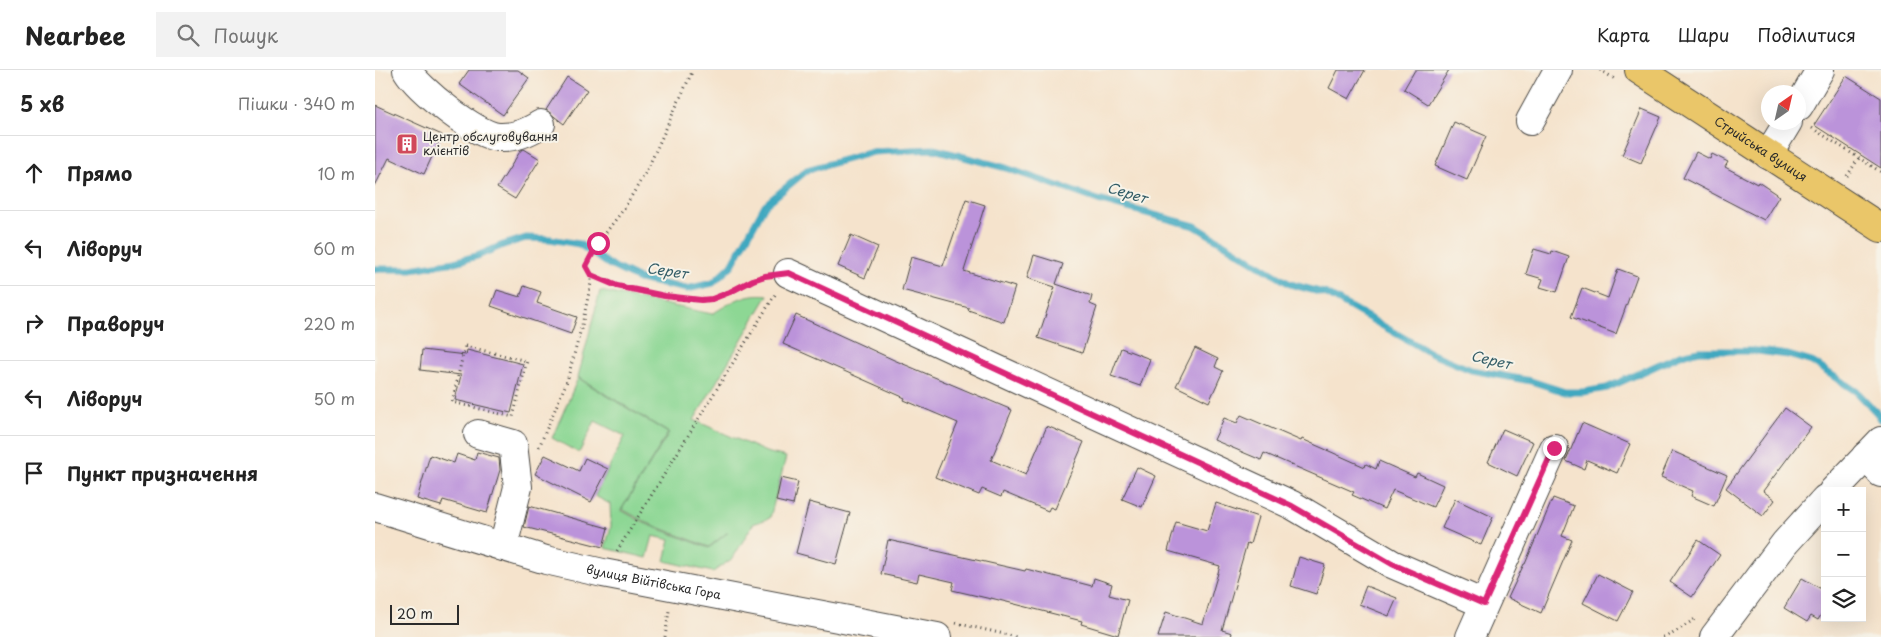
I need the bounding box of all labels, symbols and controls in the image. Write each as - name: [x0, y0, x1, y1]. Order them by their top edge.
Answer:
- search box: [156, 12, 506, 57]
- text: Nearbee: [25, 17, 126, 53]
- icon: search: [174, 21, 202, 49]
- text: Пошук: [214, 21, 278, 49]
- text: Карта: [1597, 21, 1650, 48]
- text: Шари: [1678, 21, 1730, 48]
- text: Поділитися: [1758, 21, 1856, 48]
- north arrow: [1761, 85, 1806, 130]
- text: 5 хв: [20, 87, 64, 119]
- text: Пішки · 340 m: [238, 91, 355, 115]
- street label: Стрийська вулиця: [1711, 111, 1811, 185]
- place label: Центр обслуговування клієнтів: [423, 127, 558, 159]
- building icon: Центр обслуговування клієнтів: [395, 132, 419, 156]
- icon: ahead: [20, 159, 48, 187]
- text: Прямо: [67, 159, 132, 187]
- text: 10 m: [318, 161, 355, 185]
- water label: Серет: [1105, 177, 1152, 209]
- route start: [587, 232, 610, 255]
- icon: left: [20, 234, 48, 262]
- text: Ліворуч: [67, 234, 143, 262]
- text: 60 m: [313, 236, 355, 260]
- water label: Серет: [645, 257, 691, 284]
- icon: right: [20, 309, 48, 337]
- text: Праворуч: [67, 309, 164, 337]
- text: 220 m: [304, 311, 355, 335]
- water label: Серет: [1469, 345, 1516, 375]
- icon: left: [20, 384, 48, 412]
- text: Ліворуч: [67, 384, 143, 412]
- text: 50 m: [314, 386, 355, 410]
- route end: [1543, 437, 1566, 460]
- icon: arrive: [20, 459, 48, 487]
- text: Пункт призначення: [67, 459, 258, 487]
- map controls: [1821, 487, 1866, 622]
- button: +: [1821, 487, 1866, 532]
- button: −: [1821, 532, 1866, 577]
- street label: вулиця Війтівська Гора: [585, 559, 723, 604]
- button: layers: [1821, 577, 1866, 622]
- scale bar: [390, 602, 459, 625]
- text: 20 m: [397, 603, 433, 624]

